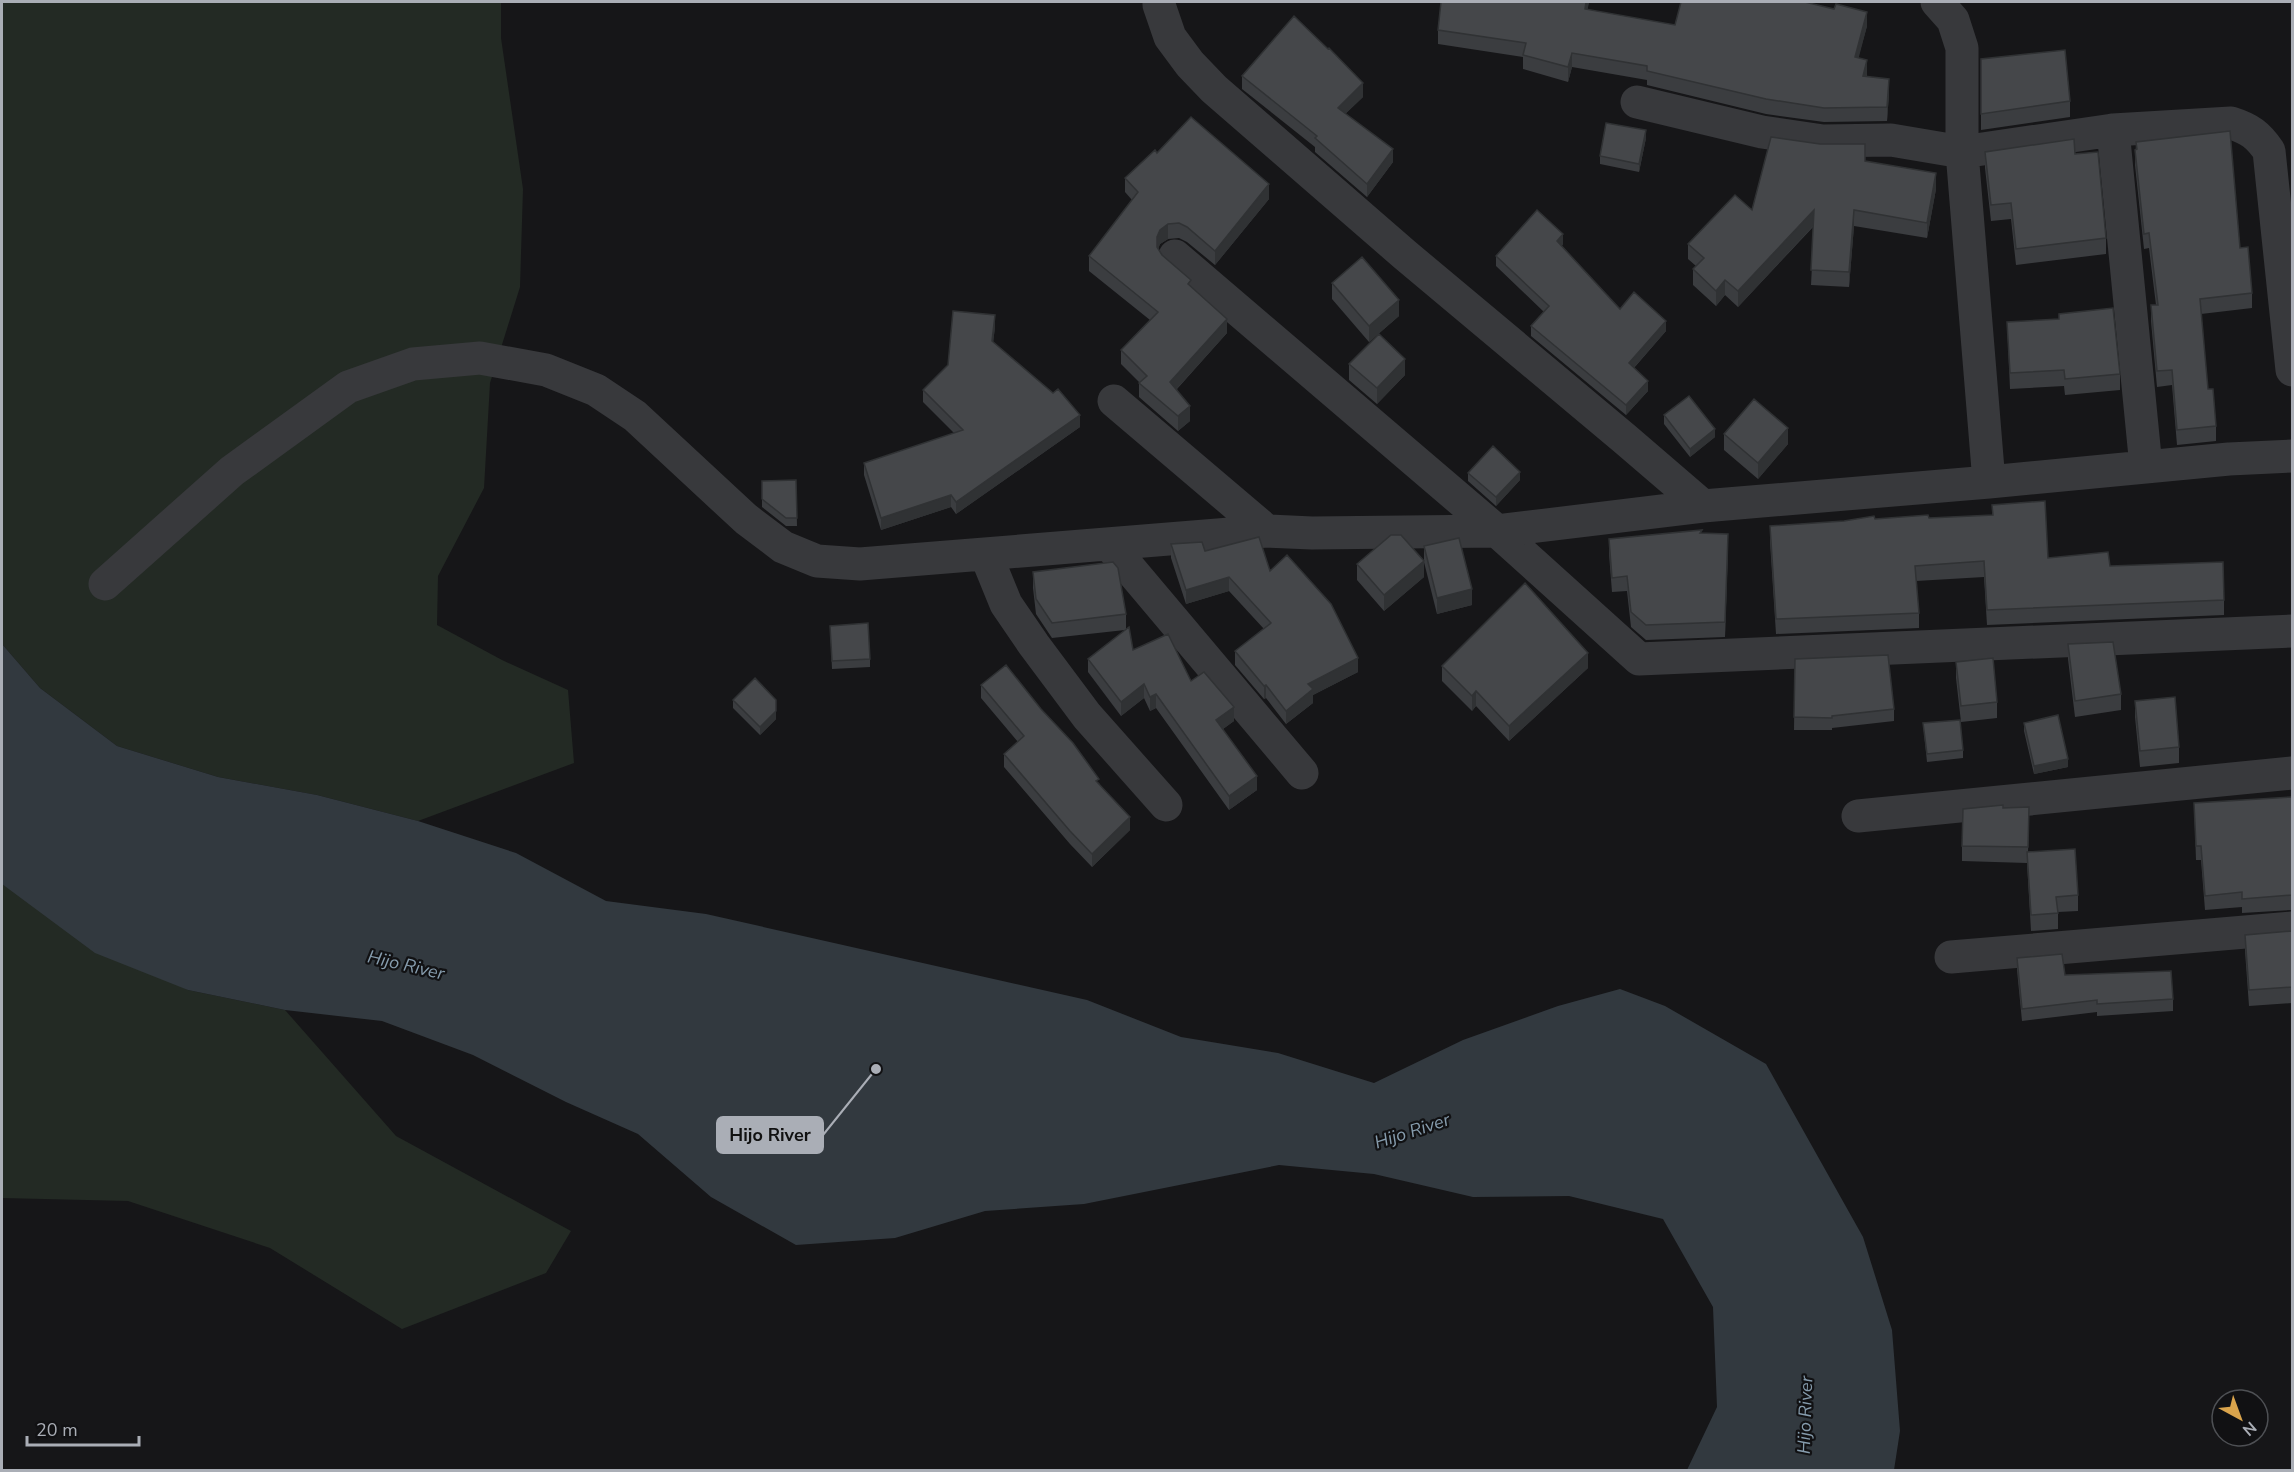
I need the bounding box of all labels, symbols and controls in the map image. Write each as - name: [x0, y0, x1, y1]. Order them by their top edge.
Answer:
- water label: Hijo River: [365, 945, 447, 986]
- water label: Hijo River: [1371, 1107, 1453, 1154]
- callout: Hijo River: [717, 1117, 823, 1153]
- text: Hijo River: [729, 1123, 811, 1147]
- water label: Hijo River: [1792, 1375, 1818, 1454]
- north arrow: [2210, 1388, 2270, 1448]
- scale bar: [27, 1409, 140, 1447]
- text: N: [2237, 1416, 2261, 1441]
- text: 20 m: [36, 1418, 78, 1442]

